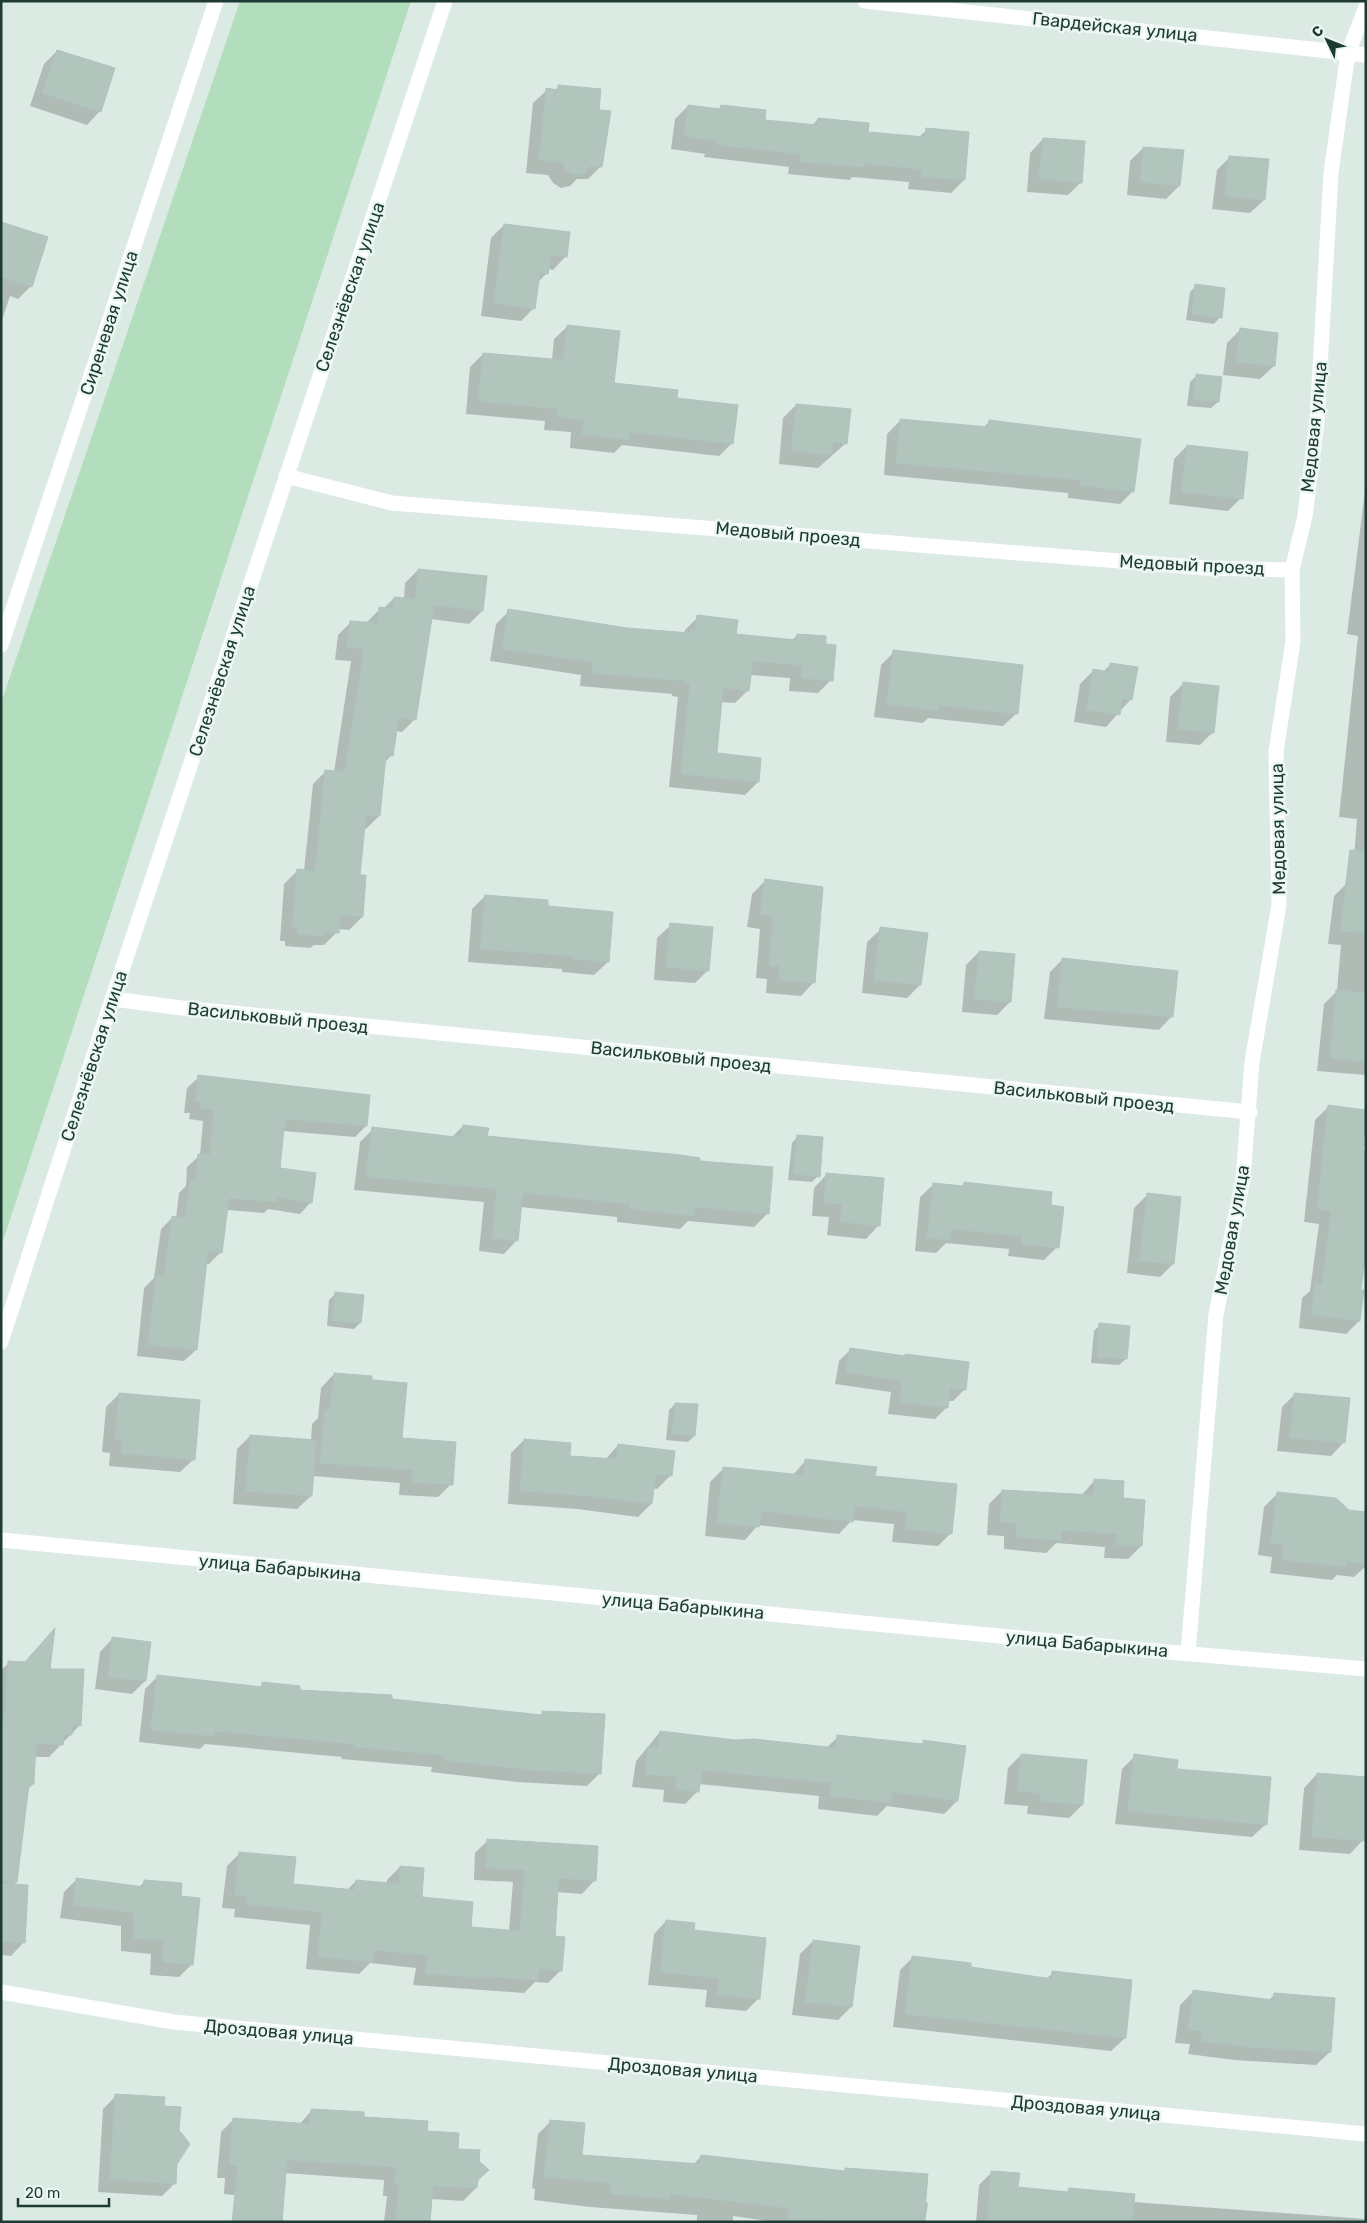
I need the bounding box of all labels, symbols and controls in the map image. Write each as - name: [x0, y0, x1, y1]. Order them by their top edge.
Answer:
- street label: Гвардейская улица: [1031, 7, 1199, 47]
- north arrow: [1302, 15, 1352, 65]
- text: С: [1308, 22, 1328, 41]
- street label: Селезнёвская улица: [311, 199, 389, 375]
- street label: Сиреневая улица: [75, 248, 143, 398]
- street label: Медовая улица: [1296, 360, 1332, 494]
- street label: Медовый проезд: [715, 517, 862, 551]
- street label: Медовый проезд: [1119, 550, 1265, 580]
- street label: Селезнёвская улица: [184, 583, 260, 759]
- street label: Медовая улица: [1266, 763, 1290, 895]
- street label: Селезнёвская улица: [56, 968, 132, 1144]
- street label: Васильковый проезд: [186, 998, 370, 1038]
- street label: Васильковый проезд: [589, 1037, 773, 1077]
- street label: Васильковый проезд: [992, 1077, 1176, 1117]
- street label: Медовая улица: [1210, 1163, 1254, 1297]
- street label: улица Бабарыкина: [198, 1550, 362, 1586]
- street label: улица Бабарыкина: [601, 1588, 765, 1624]
- street label: улица Бабарыкина: [1005, 1626, 1169, 1662]
- street label: Дроздовая улица: [203, 2014, 355, 2050]
- street label: Дроздовая улица: [607, 2052, 759, 2088]
- street label: Дроздовая улица: [1010, 2090, 1162, 2126]
- scale bar: [18, 2176, 109, 2208]
- text: 20 m: [25, 2184, 60, 2202]

